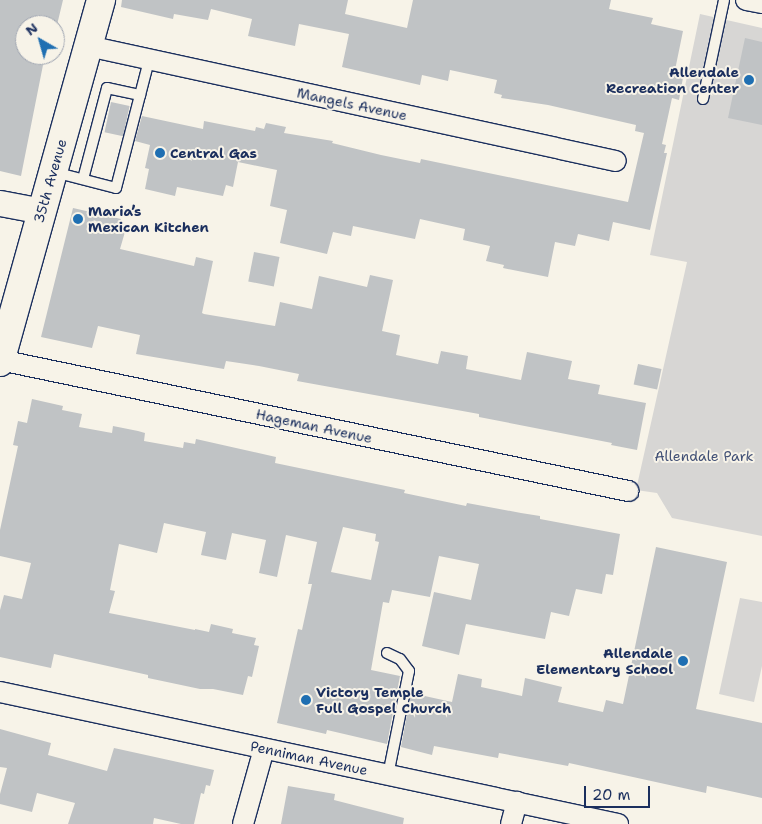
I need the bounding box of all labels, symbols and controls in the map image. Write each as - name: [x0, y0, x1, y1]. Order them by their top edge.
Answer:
- north arrow: [15, 15, 65, 65]
- text: N: [21, 18, 41, 39]
- place label: Allendale Recreation Center: [606, 64, 739, 96]
- marker: Allendale Recreation Center: [743, 74, 755, 86]
- street label: Mangels Avenue: [295, 84, 409, 124]
- street label: 35th Avenue: [30, 137, 70, 225]
- place label: Central Gas: [170, 145, 257, 161]
- marker: Central Gas: [154, 147, 166, 159]
- place label: Maria’s Mexican Kitchen: [88, 203, 209, 236]
- marker: Maria’s Mexican Kitchen: [72, 213, 84, 225]
- street label: Hageman Avenue: [254, 405, 374, 447]
- park label: Allendale Park: [654, 448, 754, 464]
- place label: Allendale Elementary School: [536, 645, 673, 678]
- marker: Allendale Elementary School: [677, 655, 689, 667]
- place label: Victory Temple Full Gospel Church: [316, 684, 451, 716]
- marker: Victory Temple Full Gospel Church: [300, 694, 312, 706]
- street label: Penniman Avenue: [249, 737, 369, 779]
- scale bar: [587, 776, 653, 808]
- text: 20 m: [592, 785, 631, 805]

